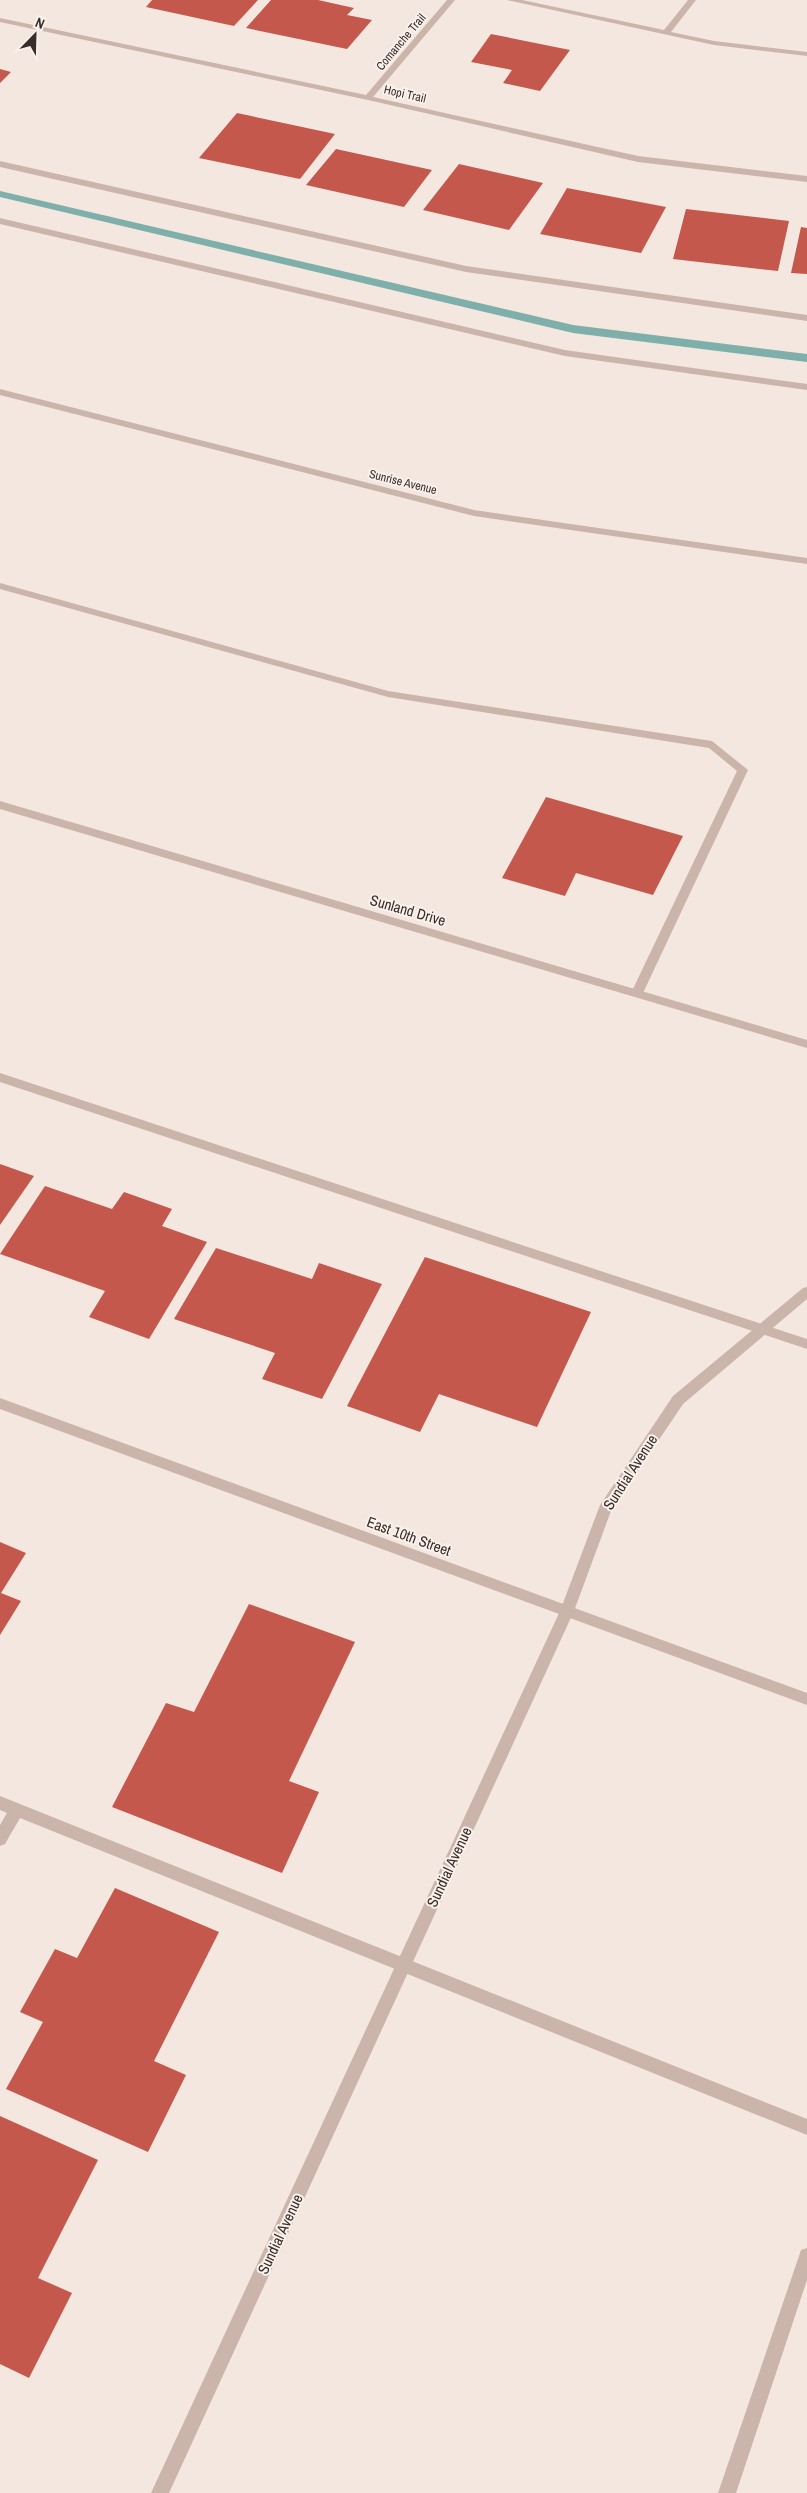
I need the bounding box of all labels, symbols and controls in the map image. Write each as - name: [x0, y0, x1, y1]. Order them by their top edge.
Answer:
- north arrow: [10, 10, 60, 60]
- street label: Comanche Trail: [373, 10, 429, 74]
- text: N: [33, 13, 47, 33]
- street label: Hopi Trail: [382, 81, 428, 107]
- street label: Sunrise Avenue: [367, 466, 439, 498]
- street label: Sunland Drive: [368, 889, 449, 931]
- street label: Sundial Avenue: [598, 1430, 662, 1514]
- street label: East 10th Street: [364, 1511, 455, 1561]
- street label: Sundial Avenue: [421, 1823, 477, 1910]
- street label: Sundial Avenue: [252, 2190, 308, 2277]

